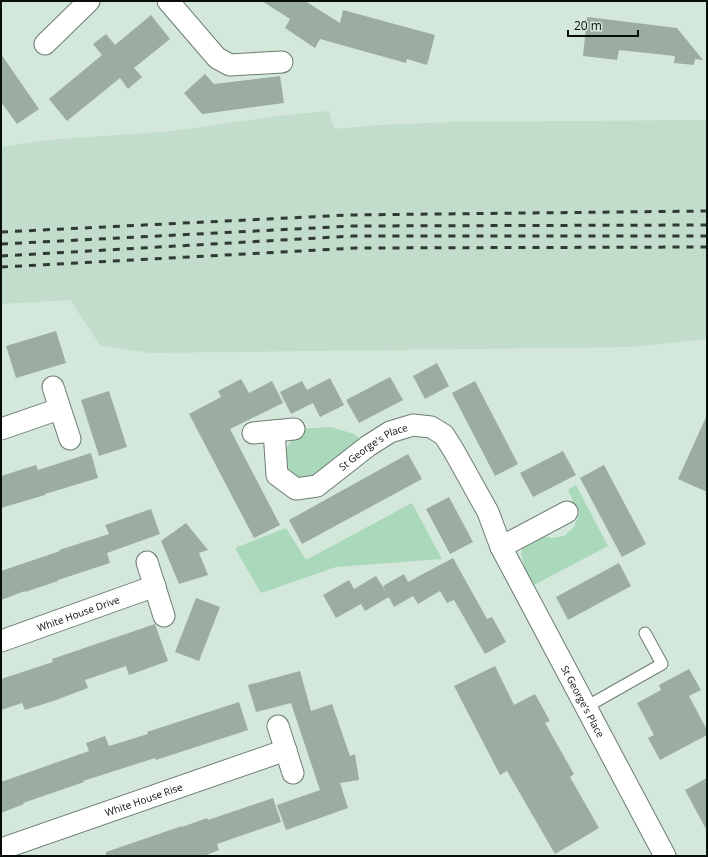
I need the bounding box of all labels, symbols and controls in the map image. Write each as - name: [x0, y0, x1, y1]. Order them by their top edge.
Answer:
- scale bar: [568, 12, 638, 38]
- text: 20 m: [574, 17, 602, 34]
- street label: St George's Place: [336, 420, 410, 474]
- street label: White House Drive: [35, 592, 122, 635]
- street label: St George's Place: [558, 663, 608, 740]
- street label: White House Rise: [103, 779, 185, 819]

